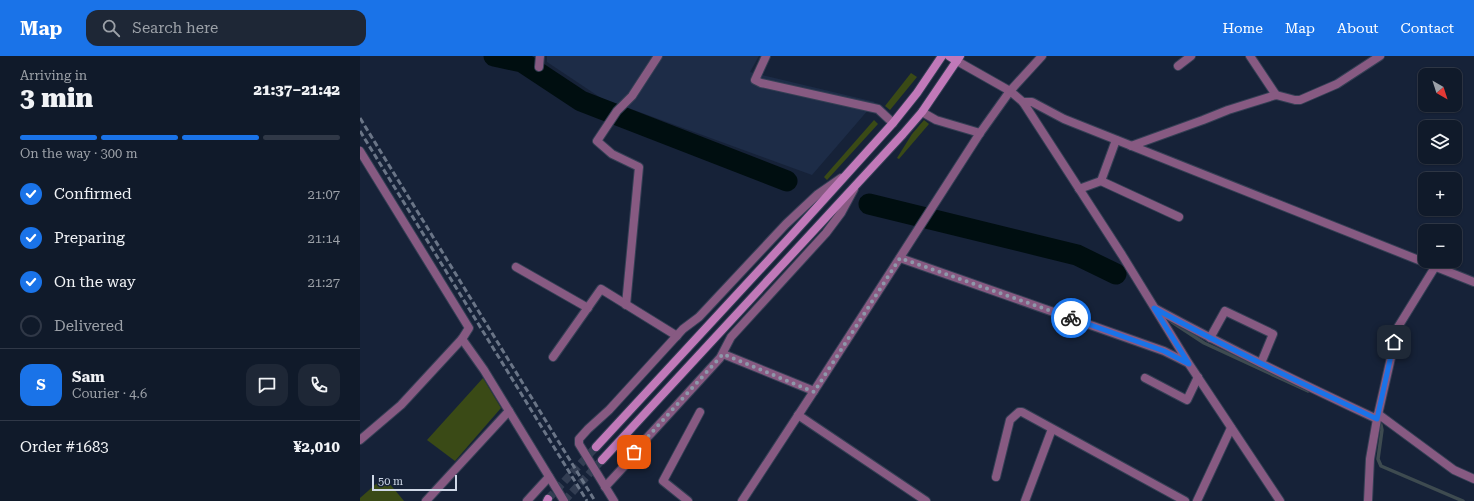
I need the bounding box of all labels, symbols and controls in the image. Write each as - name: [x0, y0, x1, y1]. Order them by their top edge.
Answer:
- search box: [86, 10, 366, 46]
- text: Map: [20, 17, 62, 40]
- icon: search: [100, 17, 122, 39]
- text: Search here: [132, 19, 218, 37]
- text: Home: [1222, 20, 1263, 36]
- text: Map: [1285, 20, 1315, 36]
- text: About: [1337, 20, 1379, 36]
- text: Contact: [1401, 20, 1454, 36]
- text: Arriving in: [20, 68, 87, 83]
- north arrow: [1418, 68, 1462, 112]
- map controls: [1418, 68, 1462, 268]
- text: 21:37–21:42: [254, 81, 340, 99]
- text: 3 min: [20, 83, 93, 113]
- button: layers: [1418, 120, 1462, 164]
- text: On the way · 300 m: [20, 146, 137, 161]
- button: +: [1418, 172, 1462, 216]
- icon: check: [20, 183, 42, 205]
- text: Confirmed: [54, 185, 132, 203]
- text: 21:07: [308, 187, 340, 202]
- button: −: [1418, 224, 1462, 268]
- icon: check: [20, 227, 42, 249]
- text: Preparing: [54, 229, 125, 247]
- text: 21:14: [308, 231, 340, 246]
- icon: check: [20, 271, 42, 293]
- text: On the way: [54, 273, 136, 291]
- text: 21:27: [308, 275, 340, 290]
- courier: [1051, 298, 1091, 338]
- icon: bike: [1060, 307, 1082, 329]
- text: Delivered: [54, 317, 124, 335]
- pin: [1377, 325, 1411, 359]
- icon: home: [1383, 331, 1405, 353]
- button: chat: [246, 364, 288, 406]
- button: phone: [298, 364, 340, 406]
- text: Sam: [72, 368, 105, 386]
- text: S: [36, 376, 46, 394]
- text: Courier · 4.6: [72, 386, 147, 401]
- pin: [617, 435, 651, 469]
- text: Order #1683: [20, 438, 109, 456]
- text: ¥2,010: [293, 438, 340, 456]
- icon: bag: [623, 441, 645, 463]
- scale bar: [372, 473, 457, 492]
- text: 50 m: [378, 475, 403, 488]

